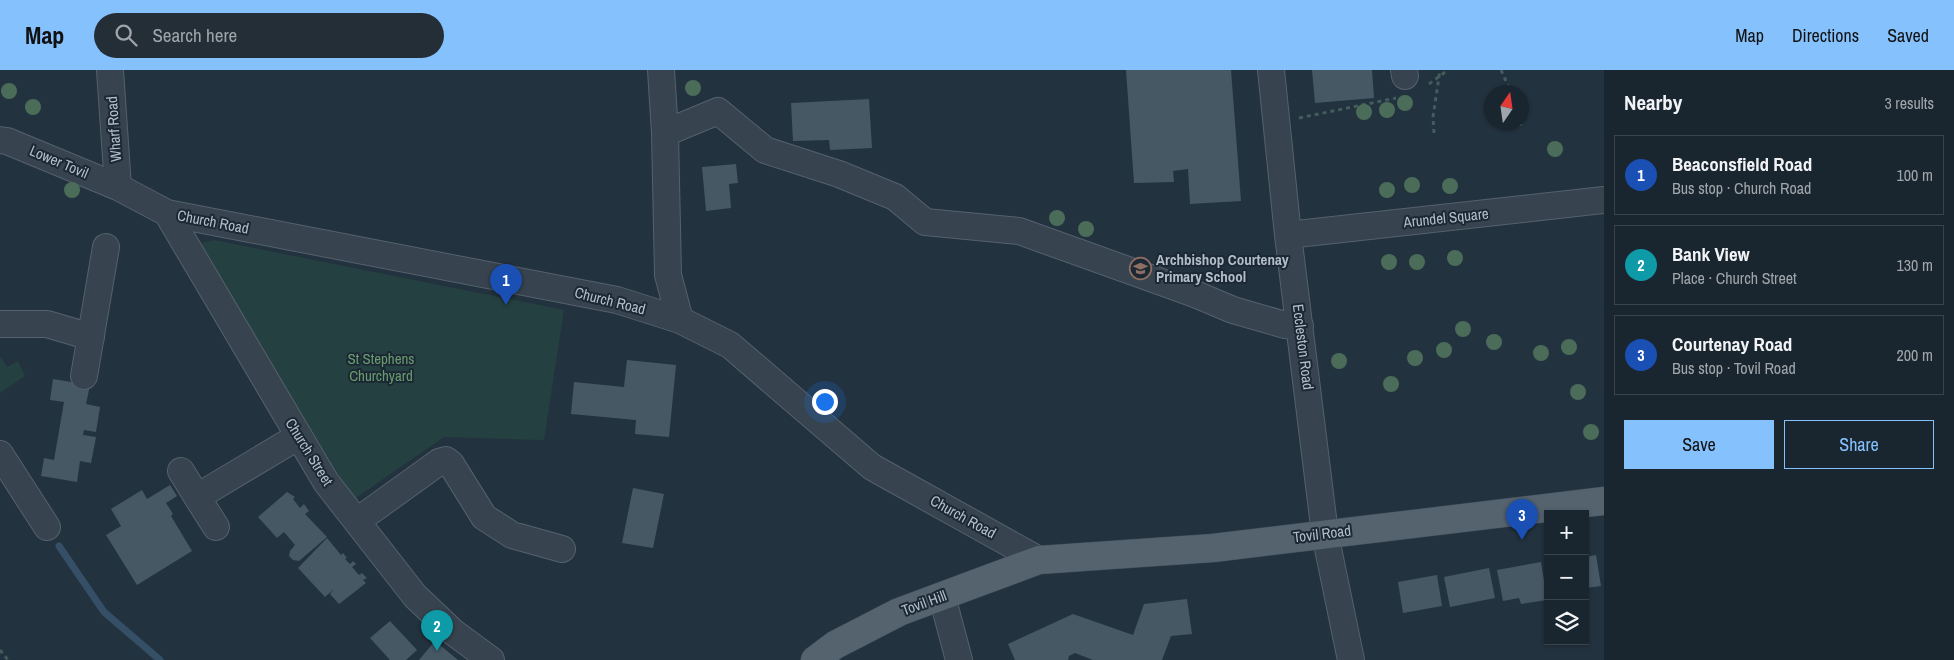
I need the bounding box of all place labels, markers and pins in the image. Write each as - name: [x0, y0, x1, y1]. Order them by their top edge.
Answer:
- place label: Archbishop Courtenay Primary School: [1156, 249, 1289, 287]
- school or university icon: Archbishop Courtenay Primary School: [1128, 257, 1152, 281]
- pin: 1: [490, 264, 522, 305]
- pin: 3: [1506, 499, 1538, 540]
- pin: 2: [421, 610, 453, 651]

